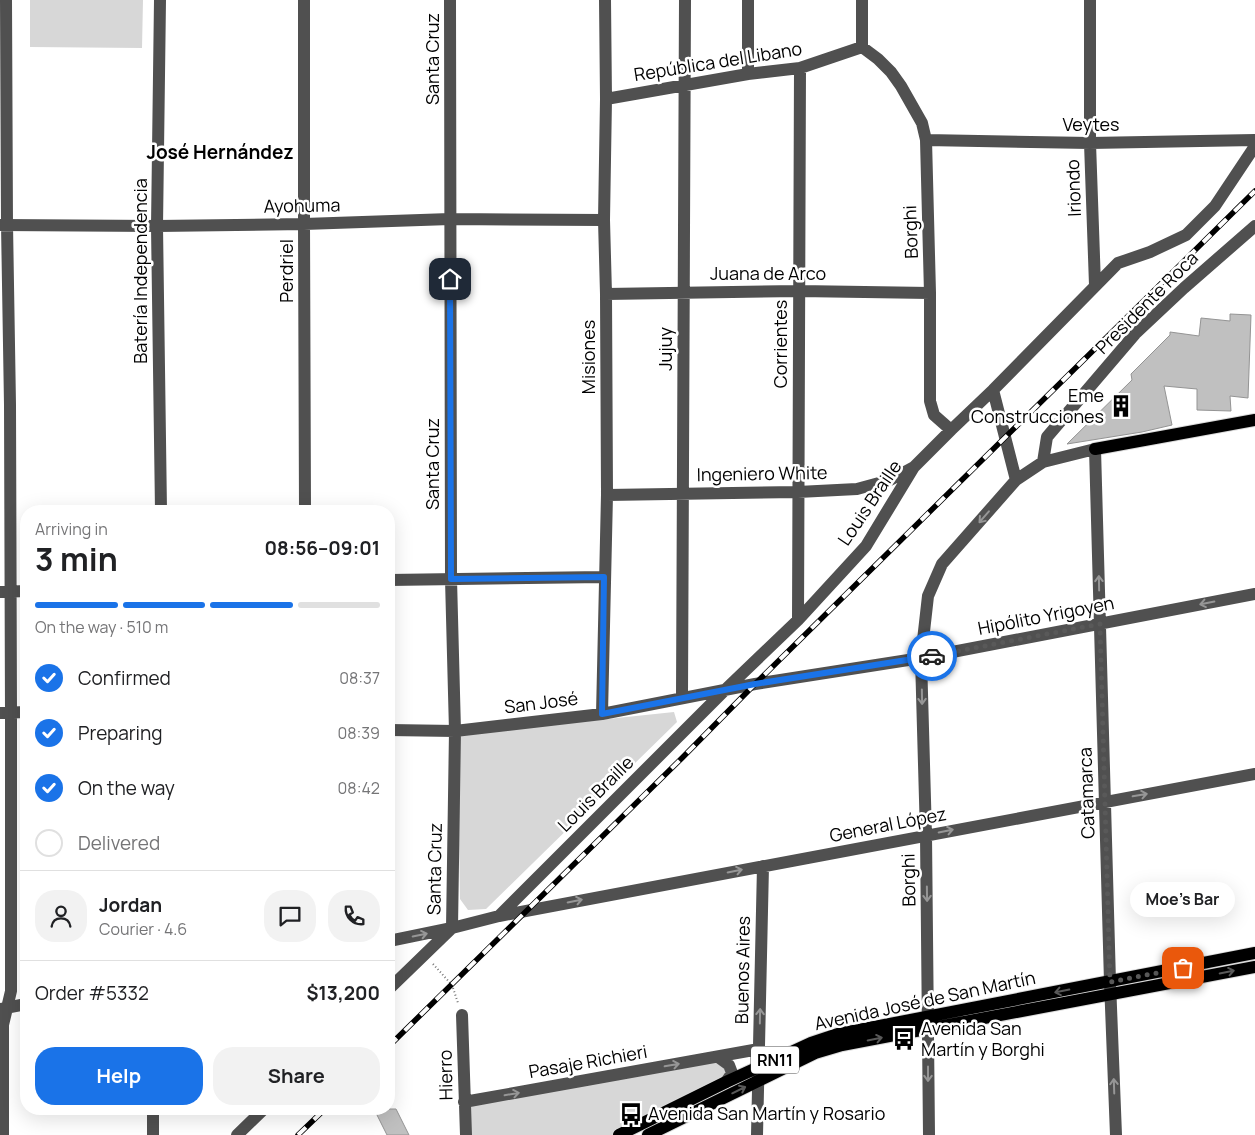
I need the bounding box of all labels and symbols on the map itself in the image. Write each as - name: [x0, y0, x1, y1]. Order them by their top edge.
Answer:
- street label: Santa Cruz: [420, 13, 444, 105]
- street label: República del Libano: [632, 36, 804, 86]
- street label: Veytes: [1062, 112, 1120, 136]
- district label: José Hernández: [146, 139, 294, 165]
- street label: Iriondo: [1060, 159, 1086, 217]
- street label: Batería Independencia: [128, 178, 152, 364]
- street label: Ayohuma: [263, 192, 341, 218]
- street label: Borghi: [897, 205, 923, 259]
- street label: Perdriel: [274, 239, 298, 303]
- street label: Presidente Roca: [1090, 246, 1203, 359]
- pin: [429, 258, 471, 300]
- street label: Juana de Arco: [710, 261, 826, 285]
- street label: Corrientes: [768, 300, 792, 388]
- street label: Misiones: [576, 320, 600, 394]
- street label: Jujuy: [653, 327, 677, 371]
- place label: Eme Construcciones: [971, 383, 1104, 428]
- building icon: Eme Construcciones: [1108, 393, 1134, 419]
- street label: Santa Cruz: [420, 418, 444, 510]
- street label: Louis Braille: [832, 455, 907, 550]
- street label: Ingeniero White: [696, 460, 828, 486]
- one-way arrow: [978, 510, 990, 523]
- one-way arrow: [1094, 575, 1104, 592]
- street label: Hipólito Yrigoyen: [976, 590, 1116, 640]
- one-way arrow: [1200, 599, 1216, 608]
- courier: [907, 631, 957, 681]
- street label: San José: [503, 686, 579, 718]
- one-way arrow: [917, 688, 927, 704]
- street label: Catamarca: [1072, 747, 1100, 839]
- street label: Louis Braille: [552, 750, 638, 836]
- one-way arrow: [1132, 789, 1148, 799]
- street label: General López: [827, 801, 948, 847]
- street label: Santa Cruz: [421, 823, 447, 915]
- one-way arrow: [938, 826, 954, 836]
- street label: Borghi: [896, 853, 920, 907]
- one-way arrow: [727, 866, 743, 876]
- callout: Moe's Bar: [1130, 883, 1236, 918]
- one-way arrow: [922, 886, 931, 902]
- one-way arrow: [567, 896, 583, 906]
- street label: Buenos Aires: [729, 916, 755, 1024]
- one-way arrow: [412, 930, 428, 939]
- pin: [1162, 947, 1204, 989]
- street label: Avenida José de San Martín: [812, 965, 1037, 1035]
- one-way arrow: [1219, 967, 1235, 976]
- one-way arrow: [1055, 987, 1071, 996]
- one-way arrow: [755, 1009, 765, 1025]
- place label: Avenida San Martín y Borghi: [921, 1016, 1045, 1061]
- bus stop icon: Avenida San Martín y Borghi: [891, 1026, 917, 1052]
- one-way arrow: [866, 1034, 882, 1043]
- street label: Pasaje Richieri: [527, 1039, 649, 1083]
- road number: RN11: [751, 1046, 799, 1074]
- street label: Hierro: [433, 1050, 457, 1100]
- one-way arrow: [664, 1060, 680, 1070]
- one-way arrow: [924, 1066, 933, 1082]
- one-way arrow: [1110, 1079, 1119, 1095]
- one-way arrow: [731, 1085, 746, 1094]
- one-way arrow: [504, 1088, 520, 1098]
- bus stop icon: Avenida San Martín y Rosario: [618, 1101, 644, 1127]
- place label: Avenida San Martín y Rosario: [648, 1101, 885, 1125]

